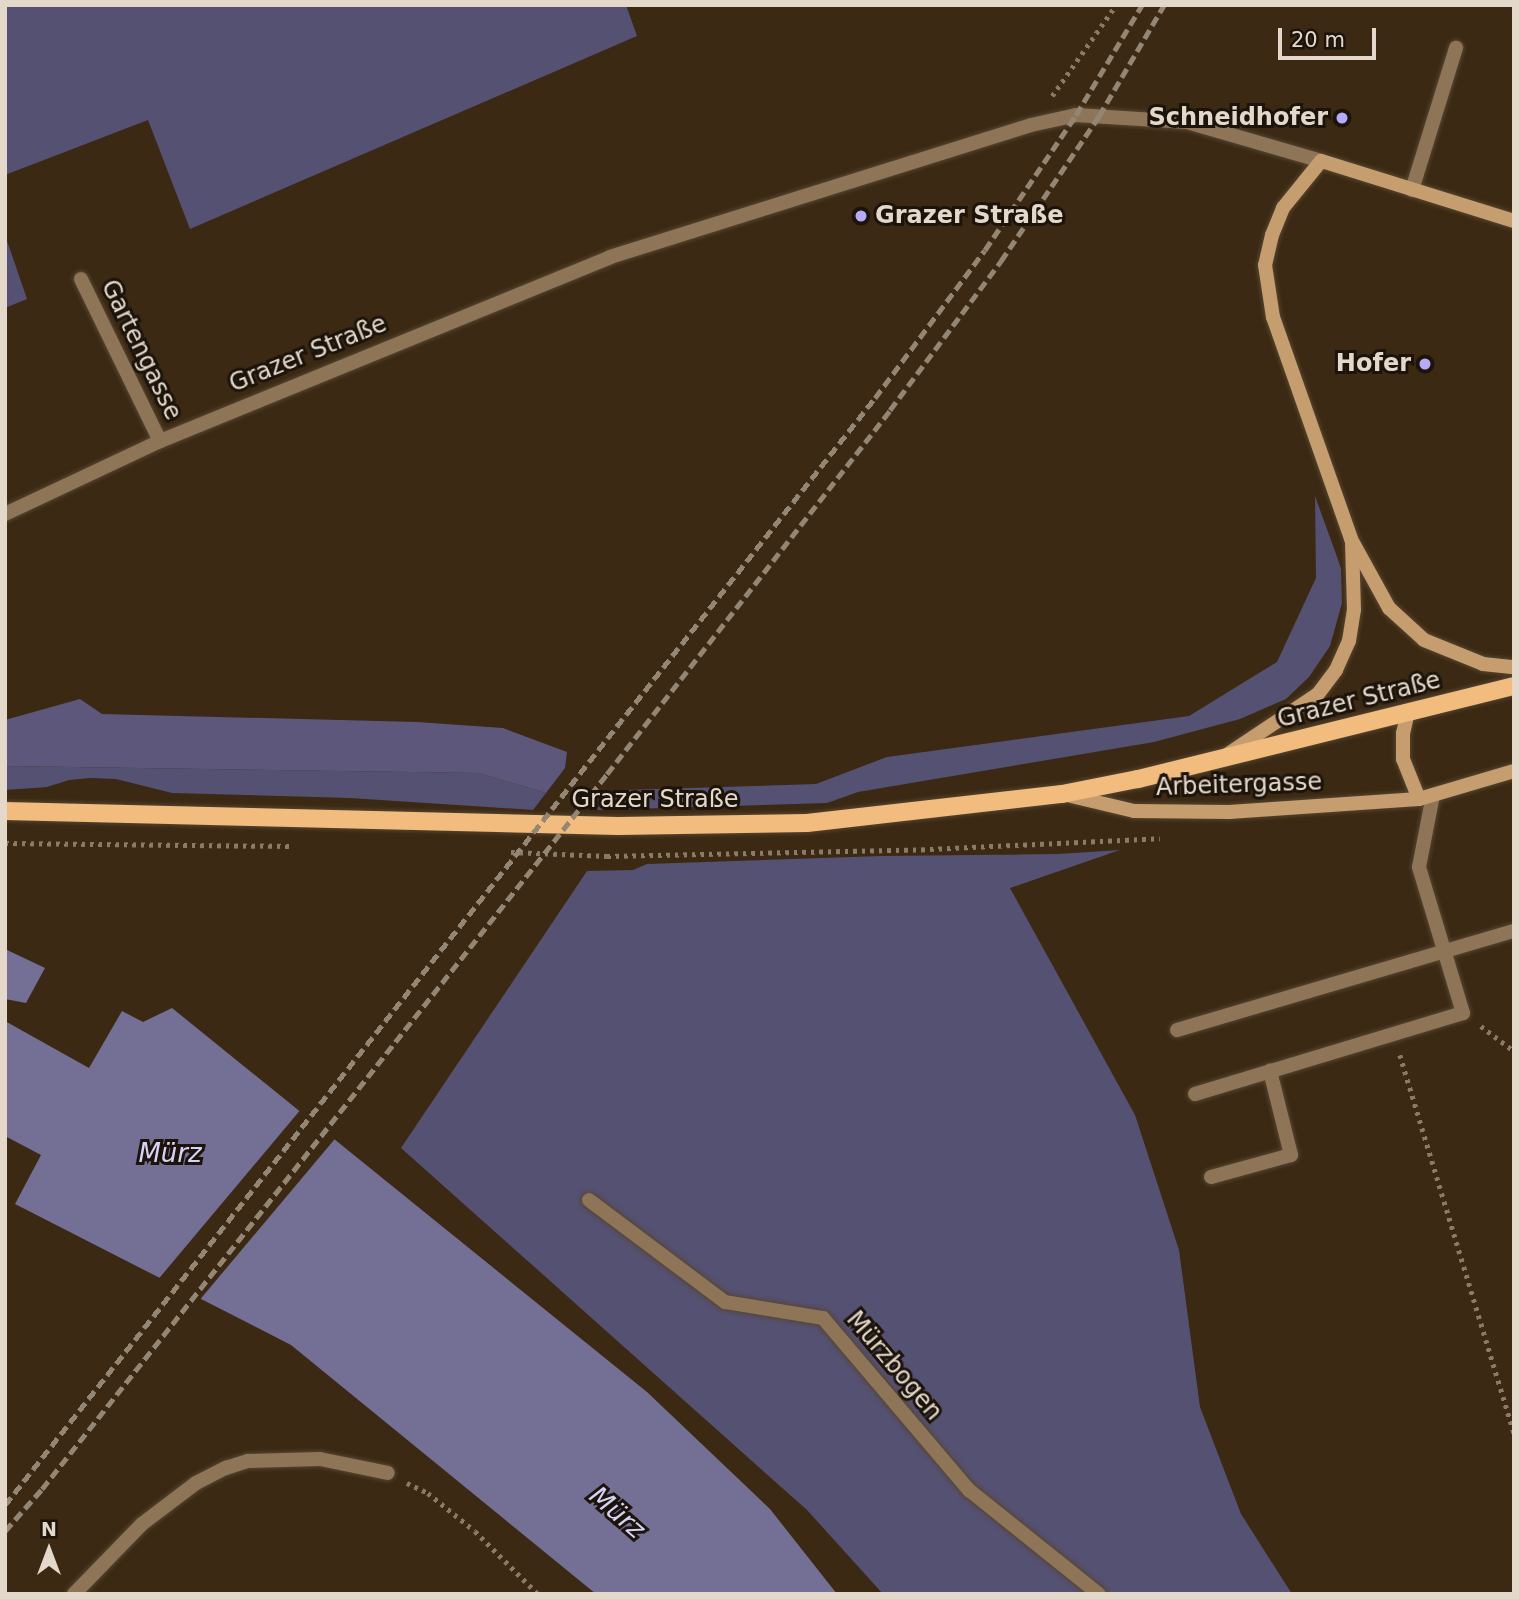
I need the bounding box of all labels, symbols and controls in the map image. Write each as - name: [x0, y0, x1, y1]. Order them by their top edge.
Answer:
- scale bar: [1281, 14, 1379, 58]
- text: 20 m: [1291, 28, 1345, 52]
- place label: Schneidhofer: [1149, 104, 1328, 132]
- marker: Schneidhofer: [1334, 110, 1350, 126]
- place label: Grazer Straße: [875, 202, 1063, 230]
- marker: Grazer Straße: [853, 208, 869, 224]
- street label: Gartengasse: [95, 275, 187, 425]
- street label: Grazer Straße: [225, 309, 391, 399]
- place label: Hofer: [1336, 350, 1411, 378]
- marker: Hofer: [1417, 356, 1433, 372]
- street label: Grazer Straße: [1274, 666, 1444, 734]
- street label: Arbeitergasse: [1155, 768, 1323, 802]
- street label: Grazer Straße: [571, 786, 739, 814]
- water label: Mürz: [138, 1138, 202, 1170]
- street label: Mürzbogen: [840, 1306, 948, 1426]
- water label: Mürz: [583, 1480, 651, 1546]
- north arrow: [14, 1515, 84, 1585]
- text: N: [41, 1518, 57, 1540]

